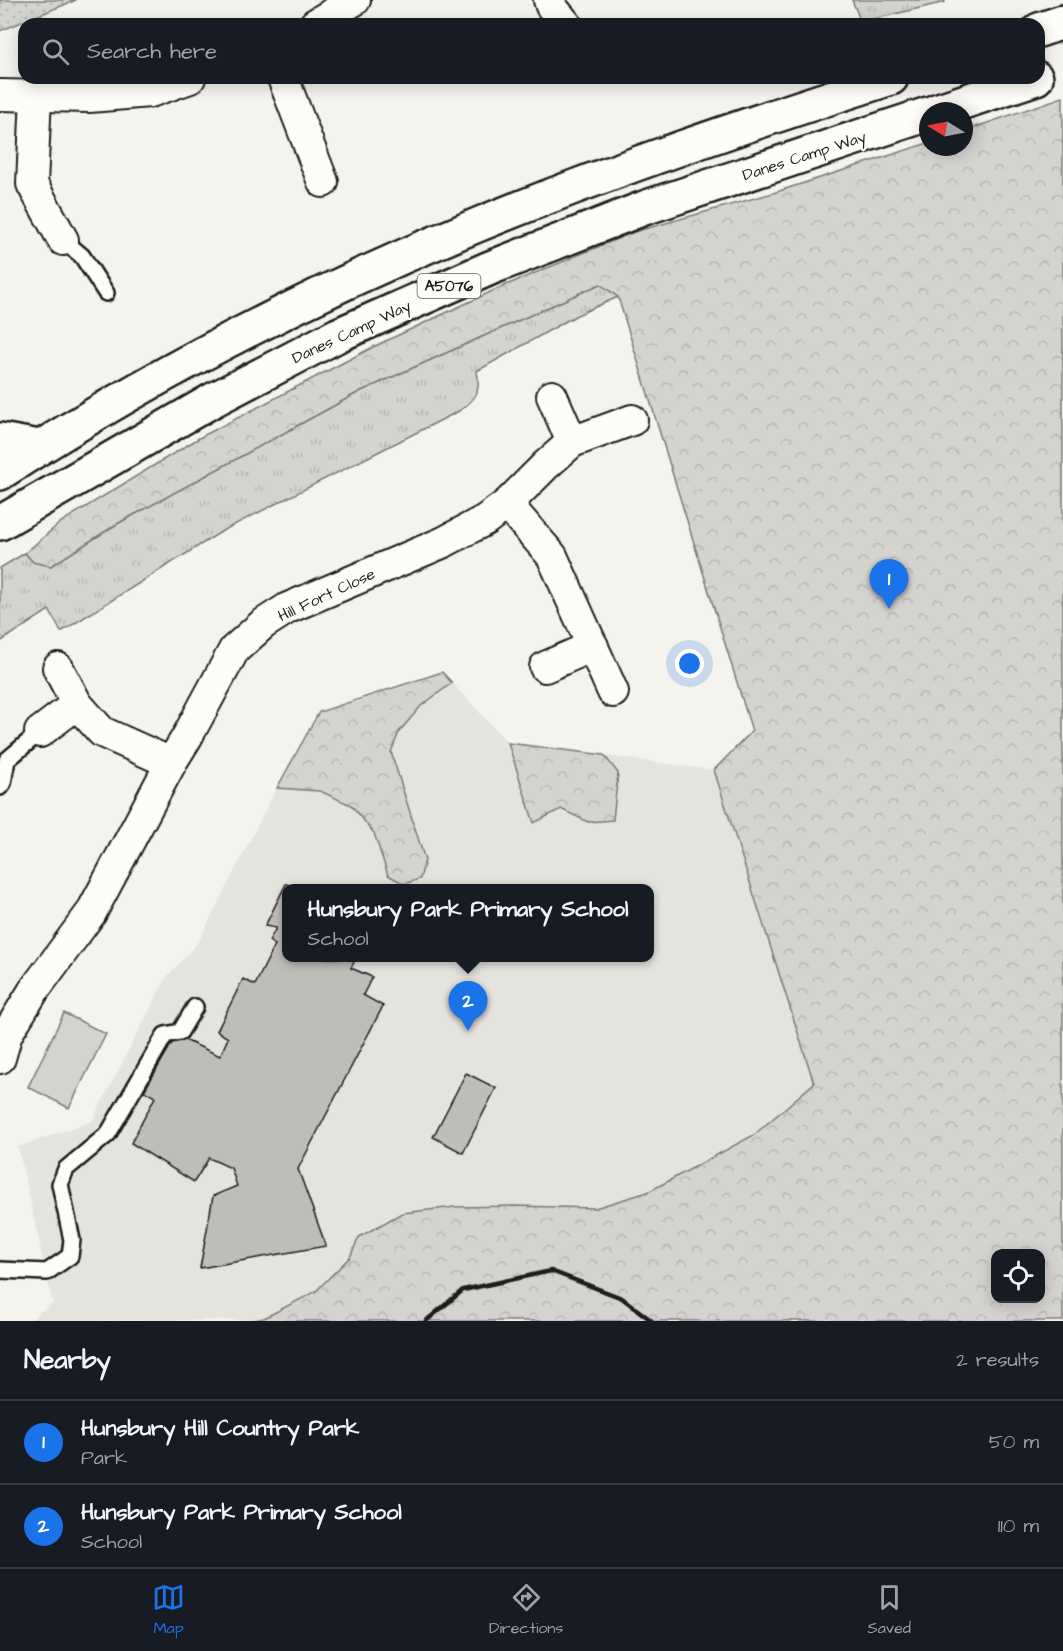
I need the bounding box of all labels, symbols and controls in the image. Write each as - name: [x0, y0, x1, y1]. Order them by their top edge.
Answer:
- search box: [18, 18, 1045, 84]
- icon: search: [39, 35, 72, 68]
- text: Search here: [87, 36, 217, 67]
- north arrow: [919, 102, 973, 156]
- street label: Danes Camp Way: [740, 126, 869, 187]
- road number: A5076: [418, 274, 480, 298]
- street label: Danes Camp Way: [288, 295, 415, 370]
- pin: 1: [870, 560, 908, 609]
- street label: Hill Fort Close: [274, 563, 379, 627]
- your location: [675, 649, 704, 678]
- popup: [282, 884, 654, 962]
- text: Hunsbury Park Primary School: [308, 894, 628, 925]
- text: School: [308, 925, 369, 953]
- pin: 2: [448, 982, 488, 1031]
- map controls: [991, 1249, 1045, 1303]
- button: locate: [991, 1249, 1045, 1303]
- text: Nearby: [24, 1342, 111, 1378]
- text: 2 results: [956, 1346, 1039, 1374]
- text: Hunsbury Hill Country Park: [81, 1413, 359, 1444]
- text: 1: [42, 1428, 45, 1456]
- text: 50 m: [989, 1428, 1039, 1456]
- text: Park: [81, 1444, 127, 1472]
- text: Hunsbury Park Primary School: [81, 1497, 402, 1528]
- text: 2: [38, 1512, 49, 1540]
- text: 110 m: [998, 1512, 1039, 1540]
- text: School: [81, 1528, 142, 1556]
- tab: Map: [152, 1581, 185, 1639]
- tab: Directions: [489, 1581, 563, 1639]
- tab: Saved: [867, 1581, 911, 1639]

